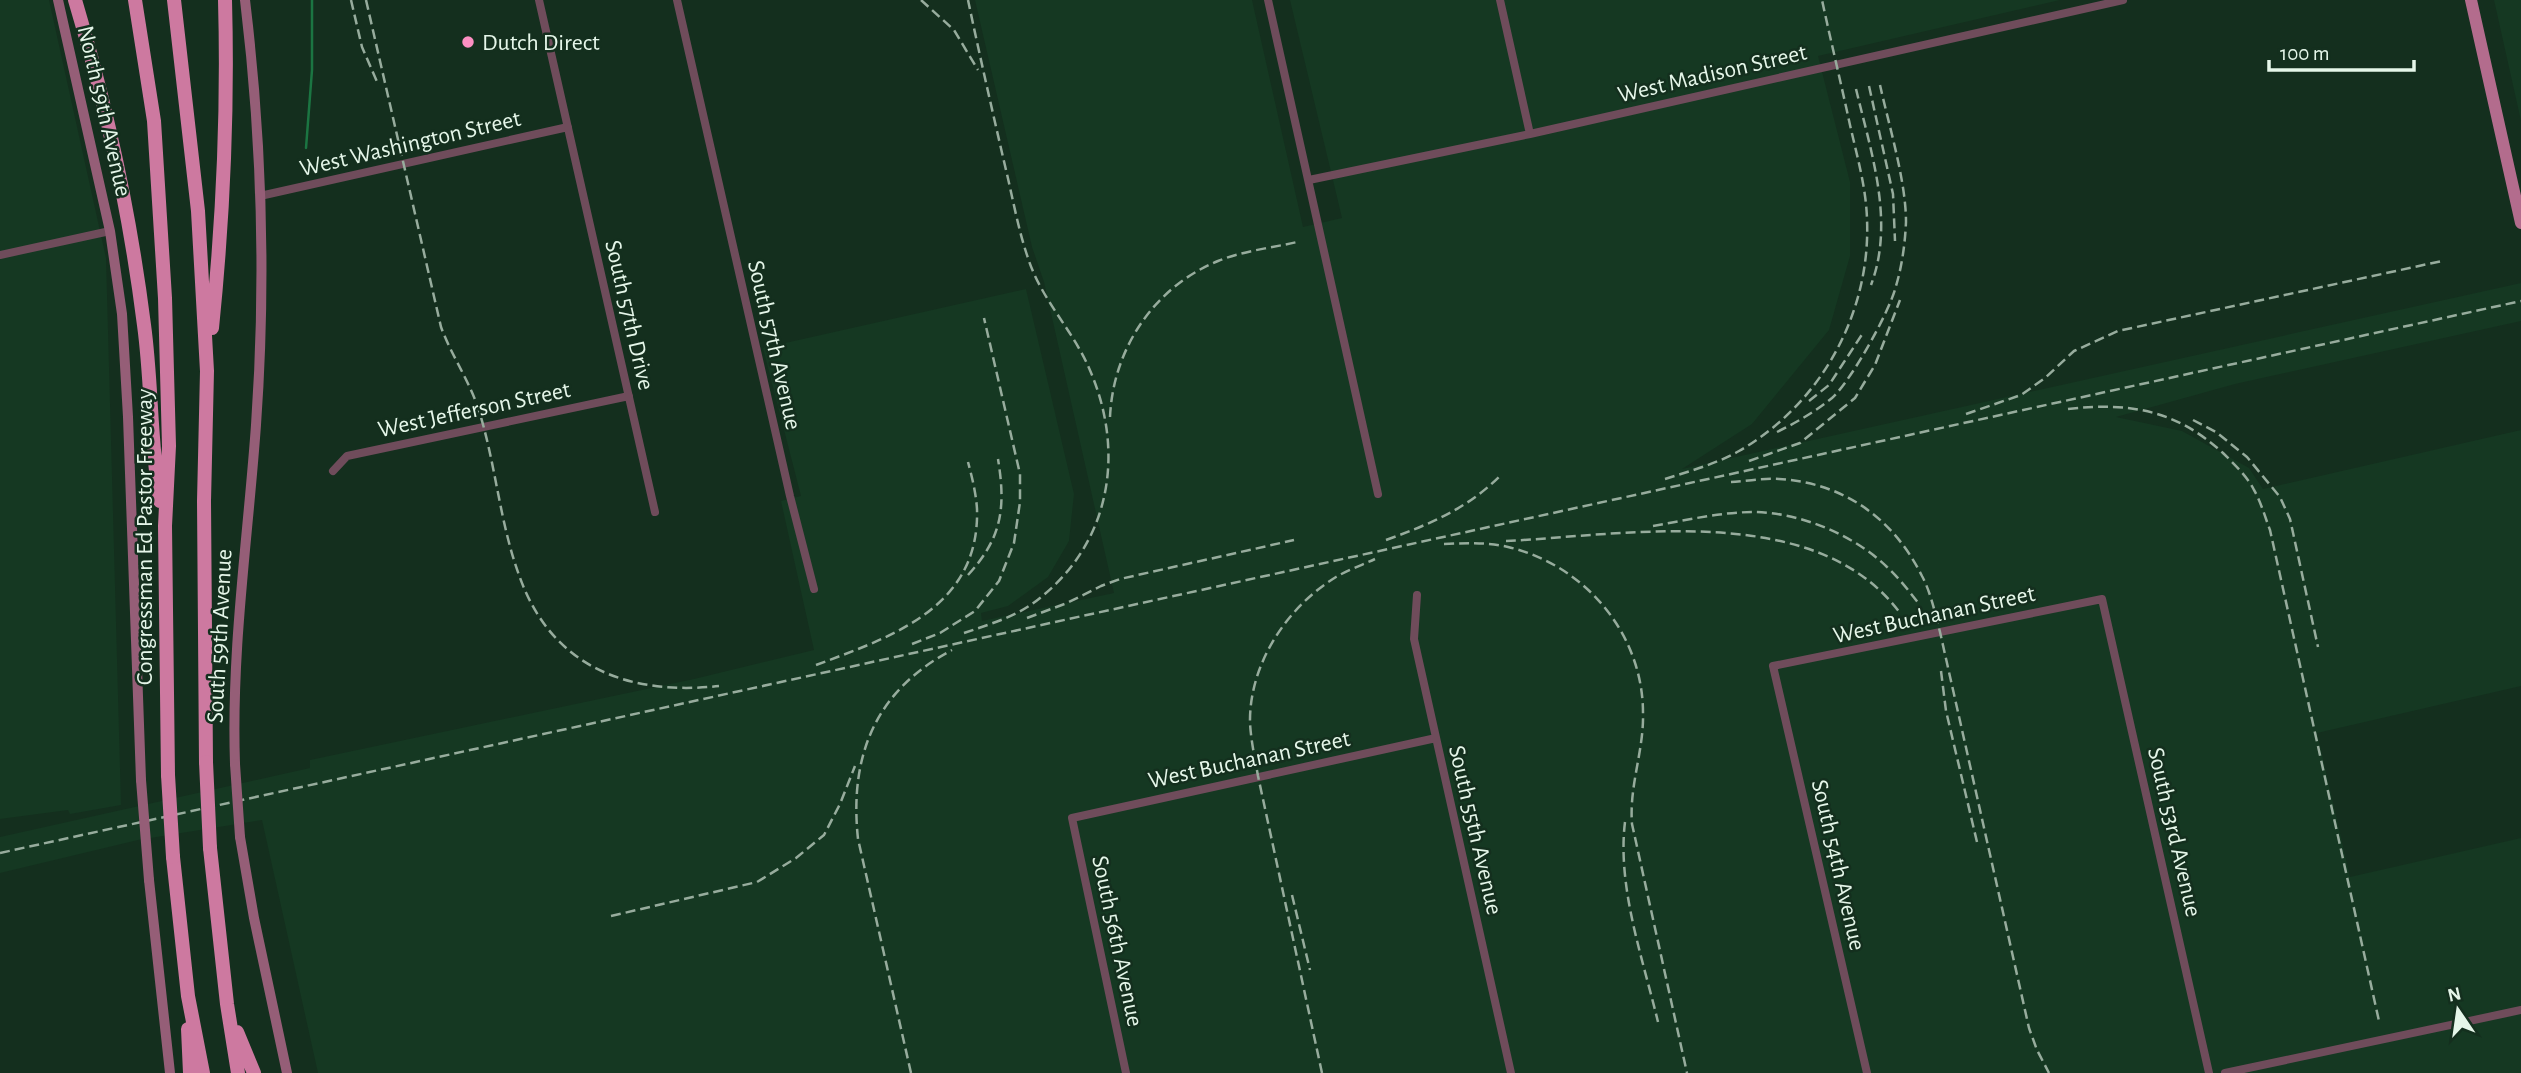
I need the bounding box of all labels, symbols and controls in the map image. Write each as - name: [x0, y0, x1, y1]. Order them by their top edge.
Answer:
- street label: North 59th Avenue: [73, 23, 135, 199]
- scale bar: [2269, 28, 2414, 72]
- place label: Dutch Direct: [482, 31, 600, 55]
- marker: Dutch Direct: [460, 34, 476, 50]
- street label: West Madison Street: [1615, 40, 1809, 107]
- text: 100 m: [2280, 43, 2330, 64]
- street label: West Washington Street: [297, 107, 523, 181]
- street label: South 57th Drive: [600, 238, 658, 392]
- street label: South 57th Avenue: [743, 258, 805, 432]
- street label: West Jefferson Street: [376, 378, 573, 442]
- street label: Congressman Ed Pastor Freeway: [133, 389, 157, 685]
- street label: South 59th Avenue: [203, 548, 237, 724]
- street label: West Buchanan Street: [1831, 582, 2038, 648]
- street label: West Buchanan Street: [1146, 727, 1353, 793]
- street label: South 55th Avenue: [1444, 743, 1506, 917]
- street label: South 53rd Avenue: [2143, 745, 2205, 919]
- street label: South 54th Avenue: [1807, 777, 1869, 953]
- street label: South 56th Avenue: [1087, 853, 1147, 1029]
- north arrow: [2423, 975, 2493, 1045]
- text: N: [2446, 984, 2463, 1006]

